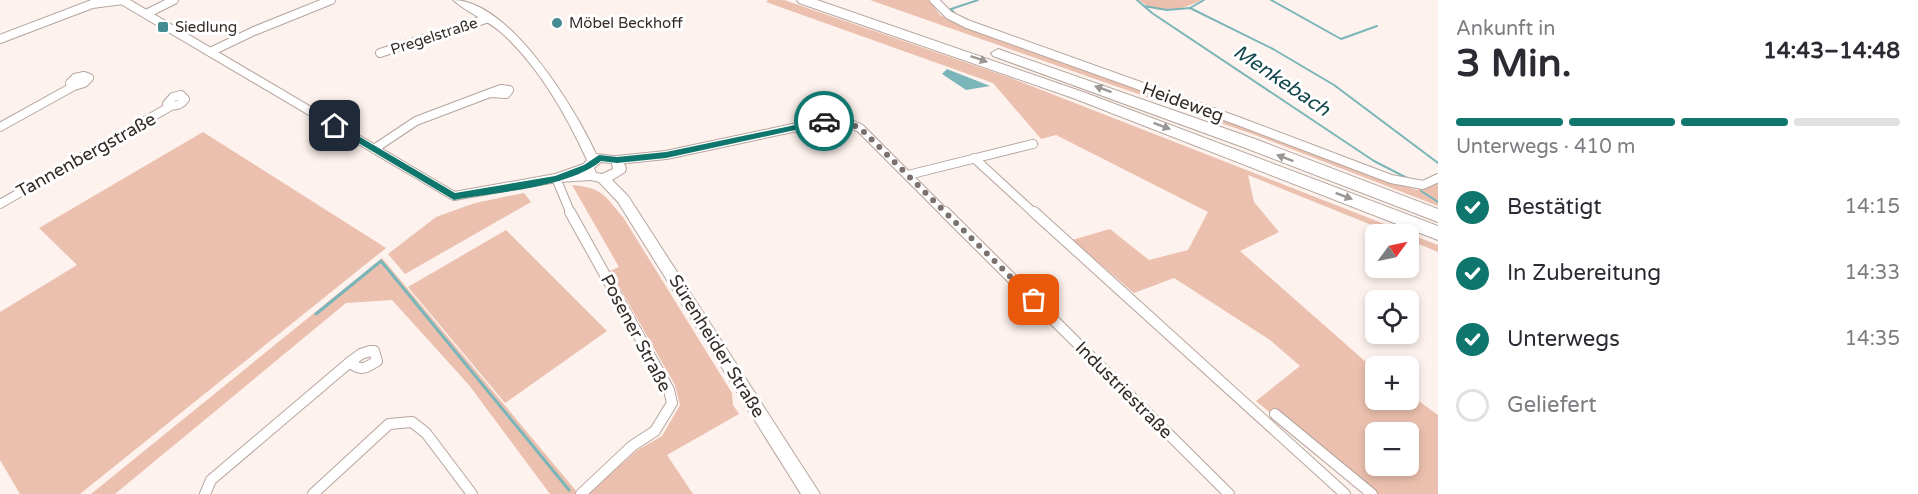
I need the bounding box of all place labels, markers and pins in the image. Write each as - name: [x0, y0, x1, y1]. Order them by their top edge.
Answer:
- place label: Möbel Beckhoff: [569, 14, 683, 32]
- marker: Möbel Beckhoff: [550, 16, 564, 30]
- place label: Siedlung: [175, 18, 237, 36]
- marker: Siedlung: [156, 20, 170, 34]
- pin: [309, 100, 360, 151]
- pin: [1008, 274, 1059, 325]

